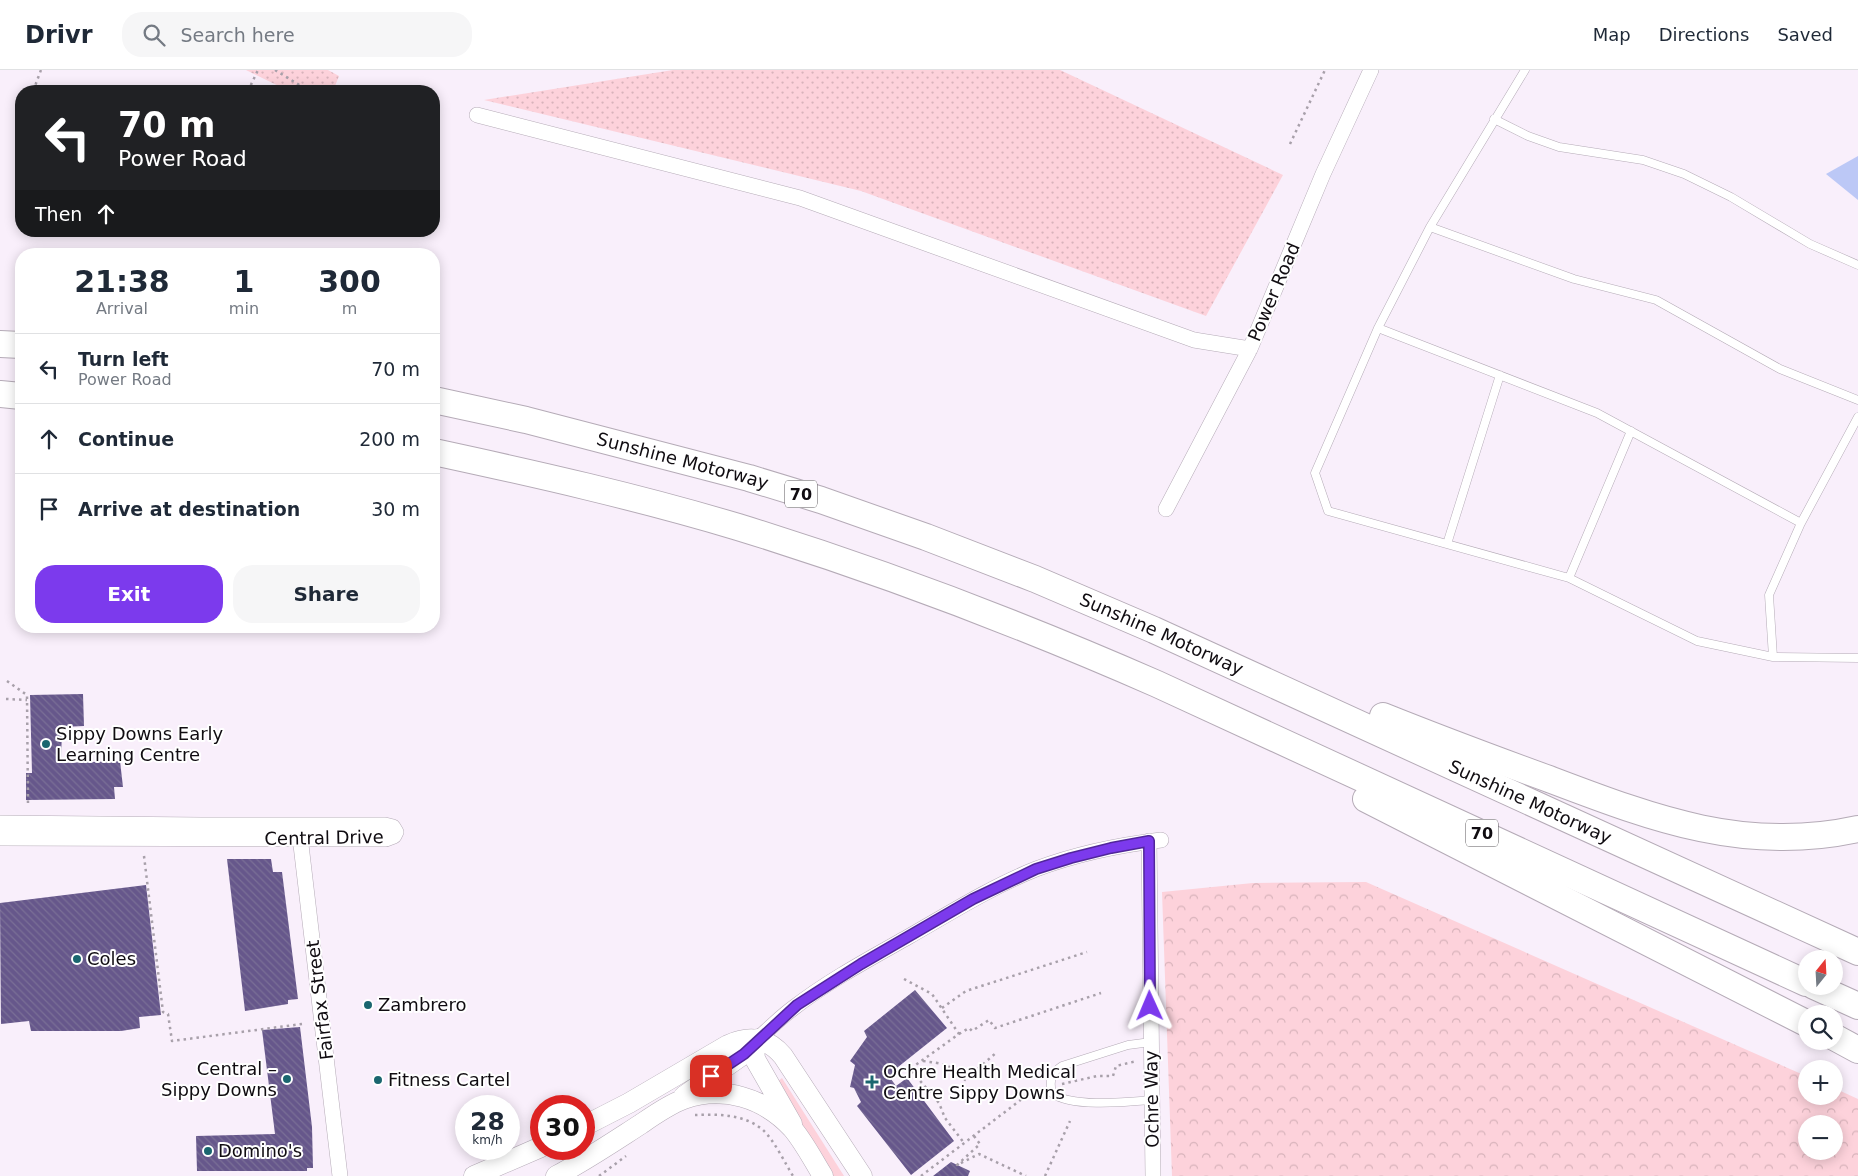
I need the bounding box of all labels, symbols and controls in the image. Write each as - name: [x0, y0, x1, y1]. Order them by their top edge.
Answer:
- search box: [122, 12, 472, 57]
- text: Drivr: [25, 21, 92, 49]
- icon: search: [140, 21, 168, 49]
- text: Search here: [180, 24, 295, 46]
- text: Map: [1593, 24, 1631, 45]
- text: Directions: [1659, 24, 1749, 45]
- text: Saved: [1777, 24, 1833, 45]
- icon: left: [35, 105, 100, 170]
- text: 70 m: [118, 105, 215, 145]
- text: Power Road: [118, 146, 247, 171]
- icon: ahead: [92, 200, 120, 228]
- text: Then: [35, 203, 82, 225]
- street label: Power Road: [1243, 239, 1304, 344]
- text: 21:38: [74, 264, 170, 299]
- text: 1: [233, 264, 254, 299]
- text: 300: [318, 264, 381, 299]
- text: Arrival: [96, 299, 148, 318]
- text: min: [229, 299, 259, 318]
- text: m: [342, 299, 357, 318]
- text: Turn left: [78, 348, 169, 370]
- icon: left: [35, 355, 63, 383]
- text: 70 m: [371, 358, 420, 380]
- text: Power Road: [78, 370, 172, 389]
- icon: ahead: [35, 425, 63, 453]
- text: Continue: [78, 428, 174, 450]
- text: 200 m: [359, 428, 420, 450]
- street label: Sunshine Motorway: [595, 428, 772, 493]
- road number: 70: [785, 480, 817, 508]
- icon: arrive: [35, 495, 63, 523]
- text: Arrive at destination: [78, 498, 300, 520]
- text: 30 m: [371, 498, 420, 520]
- button: Exit: [35, 565, 223, 623]
- button: Share: [233, 565, 420, 623]
- street label: Sunshine Motorway: [1077, 588, 1247, 680]
- place label: Sippy Downs Early Learning Centre: [56, 723, 224, 765]
- marker: Sippy Downs Early Learning Centre: [40, 738, 52, 750]
- street label: Sunshine Motorway: [1446, 755, 1615, 848]
- road number: 70: [1466, 820, 1498, 846]
- street label: Central Drive: [264, 826, 384, 849]
- street label: Fairfax Street: [302, 939, 337, 1061]
- place label: Coles: [87, 948, 136, 969]
- north arrow: [1798, 950, 1842, 995]
- map controls: [1798, 950, 1843, 1160]
- marker: Coles: [71, 953, 83, 965]
- position arrow: [1123, 979, 1175, 1031]
- place label: Zambrero: [378, 994, 466, 1015]
- marker: Zambrero: [362, 999, 374, 1011]
- button: search: [1798, 1005, 1843, 1050]
- street label: Ochre Way: [1140, 1050, 1163, 1148]
- pin: [690, 1055, 732, 1097]
- place label: Central – Sippy Downs: [161, 1058, 277, 1100]
- button: +: [1798, 1060, 1843, 1105]
- place label: Ochre Health Medical Centre Sippy Downs: [883, 1061, 1076, 1103]
- icon: arrive: [697, 1062, 725, 1090]
- place label: Fitness Cartel: [388, 1069, 510, 1090]
- marker: Central – Sippy Downs: [281, 1073, 293, 1085]
- marker: Fitness Cartel: [372, 1074, 384, 1086]
- marker: Ochre Health Medical Centre Sippy Downs: [865, 1075, 879, 1089]
- speed limit sign: 30: [530, 1095, 595, 1160]
- text: 28: [470, 1107, 505, 1136]
- button: −: [1798, 1115, 1843, 1160]
- text: km/h: [472, 1133, 503, 1147]
- place label: Domino's: [218, 1140, 302, 1161]
- marker: Domino's: [202, 1145, 214, 1157]

